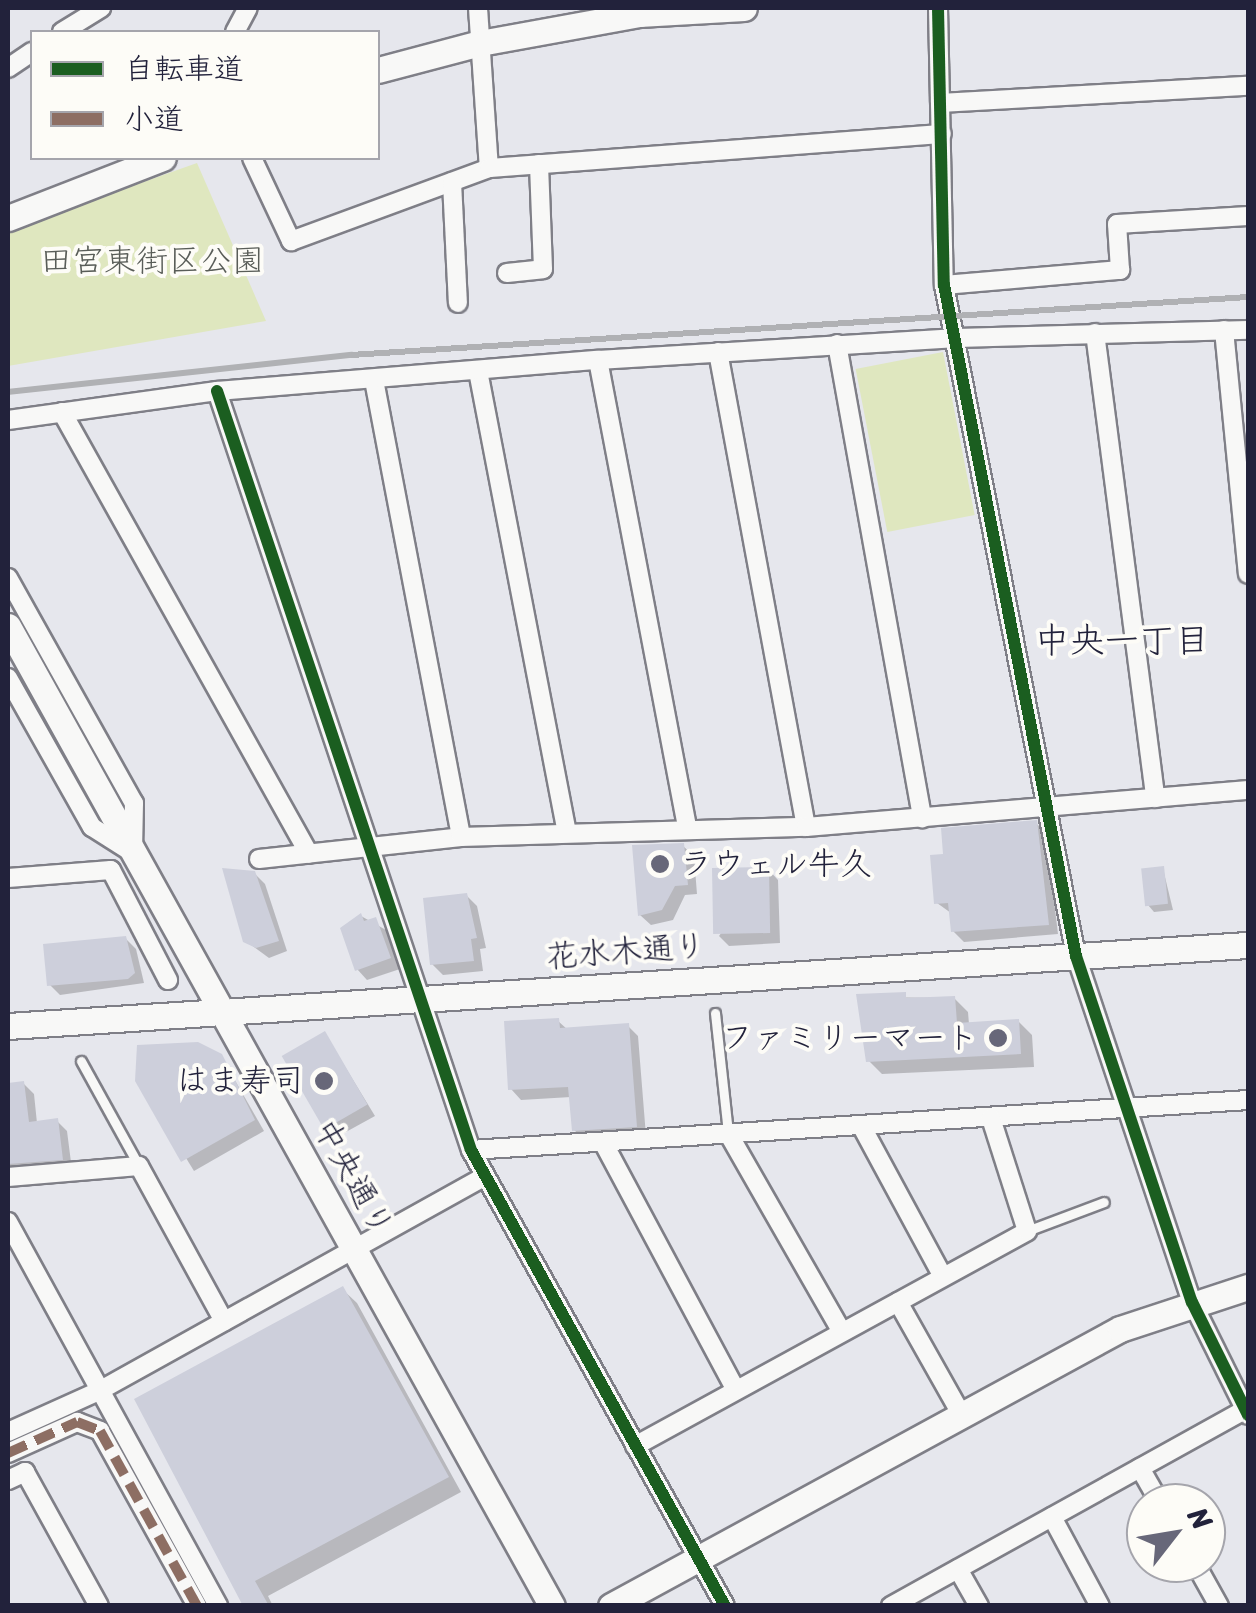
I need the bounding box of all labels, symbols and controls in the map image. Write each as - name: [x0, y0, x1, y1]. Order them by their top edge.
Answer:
- legend: [30, 30, 380, 160]
- text: 自転車道: [124, 42, 244, 96]
- text: 小道: [124, 92, 184, 146]
- park label: 田宮東街区公園: [40, 242, 264, 280]
- district label: 中央一丁目: [1035, 619, 1209, 661]
- place label: ラウェル牛久: [680, 845, 872, 883]
- marker: ラウェル牛久: [649, 853, 671, 875]
- street label: 花水木通り: [545, 927, 707, 977]
- place label: ファミリーマート: [722, 1019, 978, 1057]
- marker: ファミリーマート: [987, 1027, 1009, 1049]
- place label: はま寿司: [176, 1062, 304, 1100]
- marker: はま寿司: [313, 1070, 335, 1092]
- street label: 中央通り: [305, 1113, 401, 1243]
- north arrow: [1126, 1483, 1226, 1583]
- text: N: [1174, 1497, 1226, 1539]

